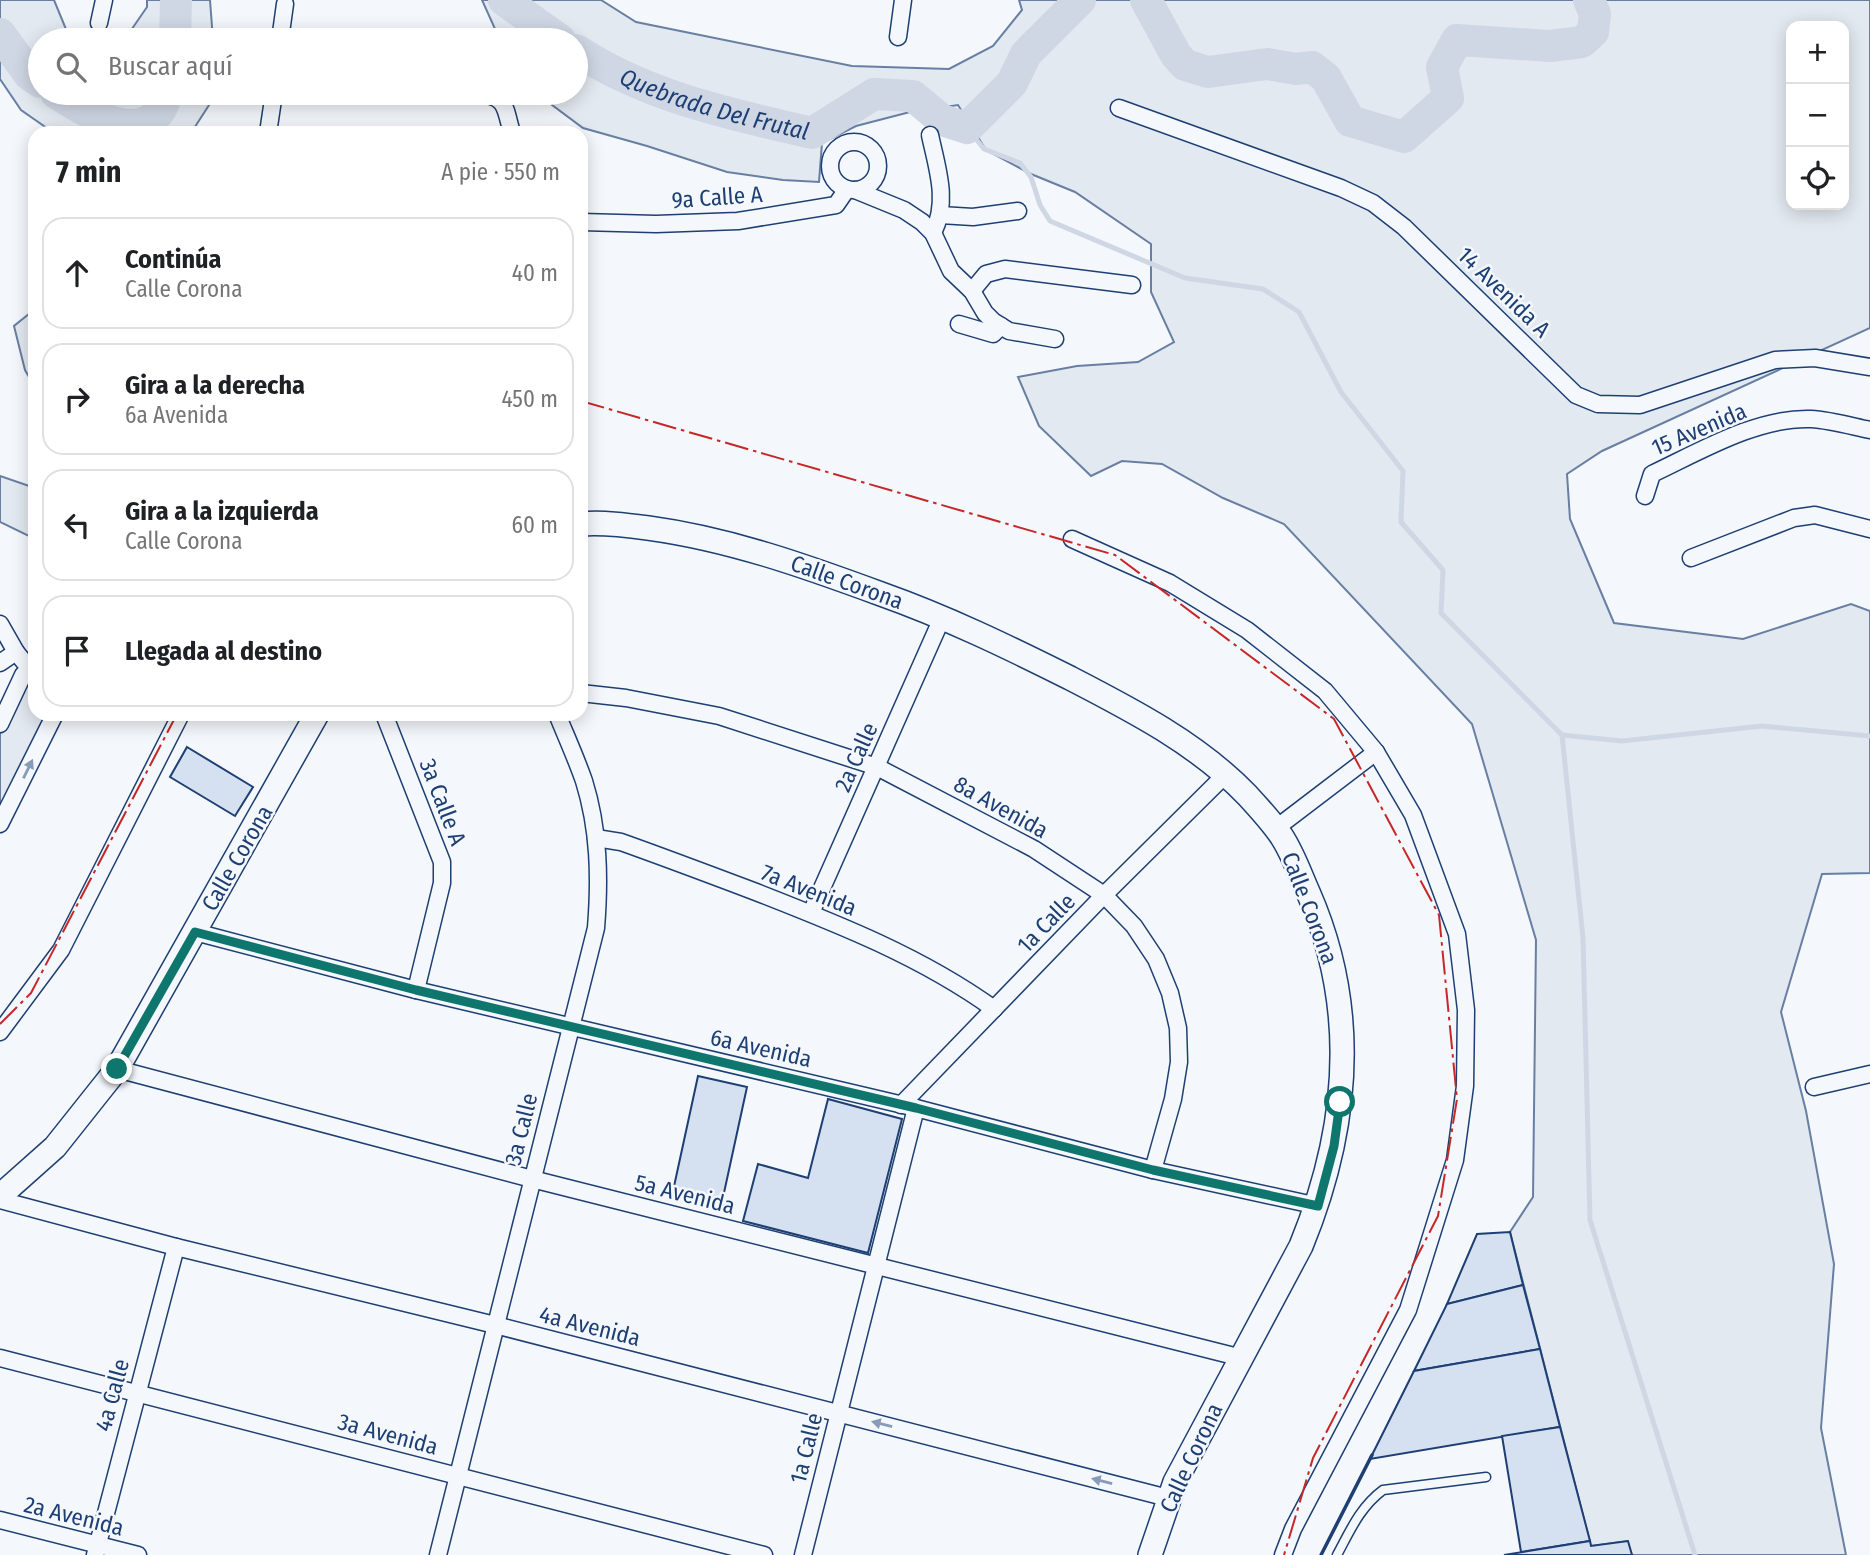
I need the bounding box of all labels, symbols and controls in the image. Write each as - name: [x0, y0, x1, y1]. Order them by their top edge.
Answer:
- map controls: [1786, 21, 1849, 210]
- button: +: [1786, 21, 1849, 84]
- search box: [28, 28, 588, 105]
- icon: search: [52, 48, 90, 86]
- text: Buscar aquí: [108, 51, 233, 82]
- water label: Quebrada Del Frutal: [616, 63, 812, 146]
- button: −: [1786, 84, 1849, 147]
- button: locate: [1786, 147, 1849, 210]
- text: 7 min: [56, 154, 121, 190]
- text: A pie · 550 m: [441, 158, 560, 186]
- street label: 9a Calle A: [671, 180, 763, 214]
- street label: 14 Avenida A: [1452, 241, 1556, 343]
- text: Continúa: [125, 244, 222, 275]
- icon: ahead: [58, 254, 96, 292]
- text: 40 m: [512, 259, 558, 287]
- text: Calle Corona: [125, 275, 242, 303]
- text: Gira a la derecha: [125, 370, 305, 401]
- icon: right: [58, 380, 96, 418]
- text: 450 m: [501, 385, 558, 413]
- street label: 15 Avenida: [1647, 397, 1751, 461]
- text: 6a Avenida: [125, 401, 228, 429]
- text: Gira a la izquierda: [125, 496, 319, 527]
- icon: left: [58, 506, 96, 544]
- text: 60 m: [512, 511, 558, 539]
- text: Calle Corona: [125, 527, 242, 555]
- street label: Calle Corona: [787, 549, 907, 615]
- icon: arrive: [58, 632, 96, 670]
- text: Llegada al destino: [125, 636, 322, 667]
- street label: 2a Calle: [828, 718, 884, 796]
- street label: 3a Calle A: [414, 755, 472, 849]
- one-way arrow: [22, 759, 34, 779]
- street label: 8a Avenida: [949, 770, 1053, 844]
- street label: Calle Corona: [196, 800, 278, 916]
- street label: Calle Corona: [1276, 848, 1344, 968]
- street label: 7a Avenida: [757, 858, 861, 922]
- street label: 1a Calle: [1011, 888, 1081, 958]
- street label: 6a Avenida: [708, 1023, 814, 1073]
- route end: [101, 1053, 132, 1084]
- route start: [1324, 1086, 1355, 1117]
- street label: 3a Calle: [499, 1090, 543, 1168]
- street label: 5a Avenida: [632, 1168, 738, 1220]
- street label: 4a Avenida: [537, 1300, 643, 1352]
- street label: 4a Calle: [89, 1356, 135, 1434]
- street label: Calle Corona: [1153, 1399, 1229, 1517]
- street label: 3a Avenida: [335, 1407, 441, 1461]
- street label: 1a Calle: [784, 1410, 828, 1486]
- one-way arrow: [871, 1418, 893, 1429]
- one-way arrow: [1091, 1475, 1113, 1486]
- street label: 2a Avenida: [21, 1490, 127, 1542]

